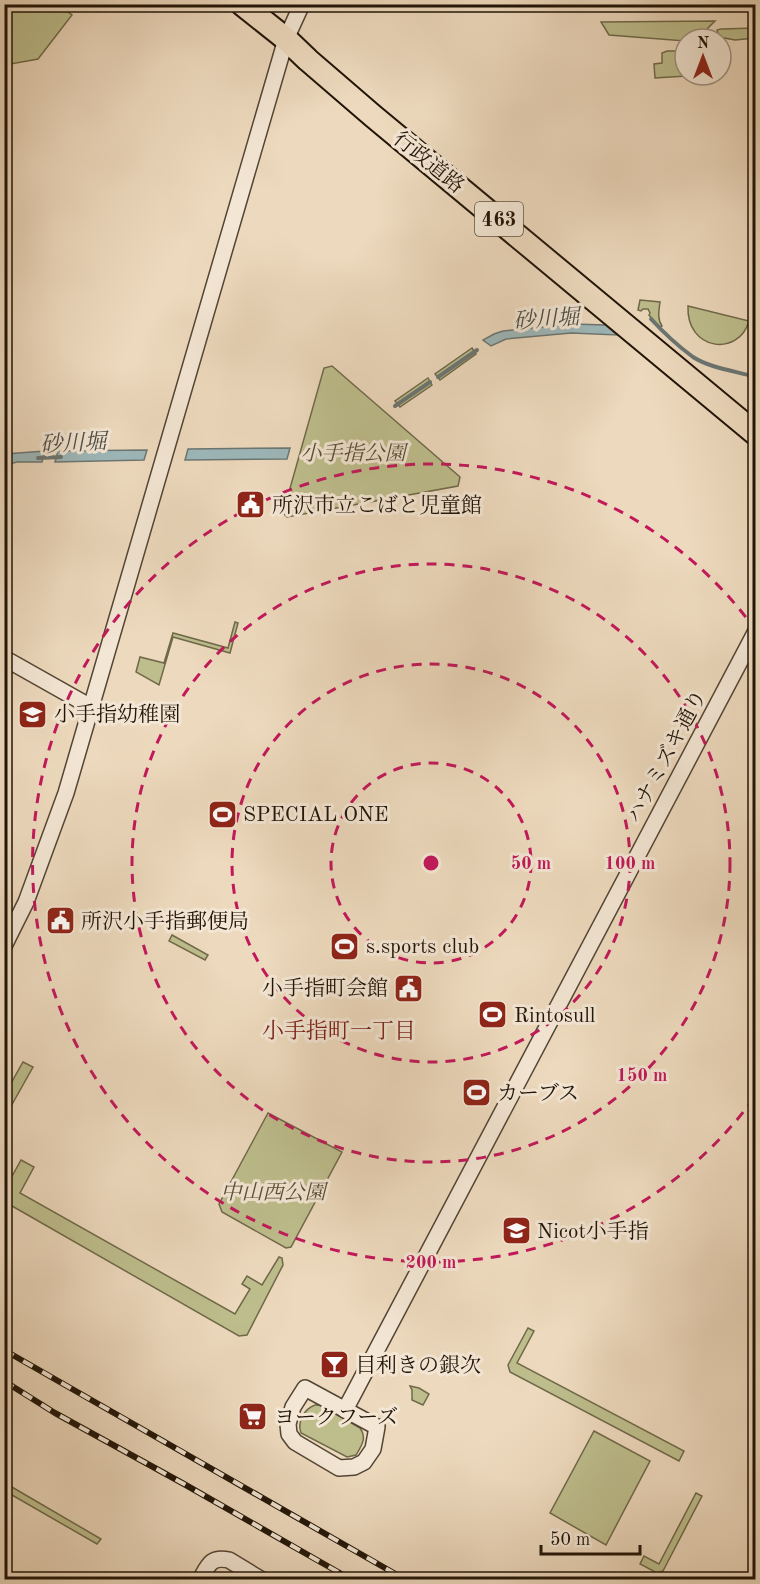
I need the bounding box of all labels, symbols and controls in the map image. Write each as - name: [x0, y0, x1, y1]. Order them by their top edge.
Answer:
- north arrow: [673, 27, 733, 87]
- text: N: [697, 36, 710, 52]
- street label: 行政道路: [389, 127, 469, 198]
- road number: 463: [475, 202, 523, 236]
- water label: 砂川堀: [512, 304, 584, 333]
- water label: 砂川堀: [39, 429, 111, 457]
- park label: 小手指公園: [301, 442, 408, 465]
- public building icon: 所沢市立こばと児童館: [235, 489, 267, 521]
- place label: 所沢市立こばと児童館: [272, 494, 482, 517]
- street label: ハナミズキ通り: [622, 686, 711, 827]
- school or university icon: 小手指幼稚園: [17, 698, 49, 730]
- place label: 小手指幼稚園: [54, 703, 180, 726]
- sports icon: SPECIAL ONE: [206, 798, 238, 830]
- place label: SPECIAL ONE: [243, 805, 389, 826]
- centre of rings: [421, 853, 441, 873]
- text: 50 m: [511, 855, 551, 873]
- text: 100 m: [605, 855, 655, 873]
- public building icon: 所沢小手指郵便局: [44, 905, 76, 937]
- place label: 所沢小手指郵便局: [81, 910, 249, 933]
- sports icon: s.sports club: [329, 930, 361, 962]
- place label: s.sports club: [366, 937, 479, 958]
- public building icon: 小手指町会館: [393, 972, 425, 1004]
- place label: 小手指町会館: [262, 977, 388, 1000]
- sports icon: Rintosull: [477, 999, 509, 1031]
- place label: Rintosull: [514, 1006, 596, 1027]
- district label: 小手指町一丁目: [262, 1019, 416, 1043]
- text: 150 m: [617, 1067, 667, 1085]
- sports icon: カーブス: [460, 1077, 492, 1109]
- place label: カーブス: [497, 1082, 579, 1105]
- park label: 中山西公園: [221, 1181, 328, 1204]
- school or university icon: Nicot小手指: [500, 1215, 532, 1247]
- place label: Nicot小手指: [537, 1220, 649, 1243]
- text: 200 m: [406, 1254, 456, 1272]
- bar icon: 目利きの銀次: [318, 1349, 350, 1381]
- place label: 目利きの銀次: [355, 1354, 481, 1377]
- supermarket icon: ヨークフーズ: [237, 1401, 269, 1433]
- place label: ヨークフーズ: [274, 1406, 398, 1429]
- scale bar: [541, 1518, 640, 1556]
- text: 50 m: [550, 1531, 590, 1549]

